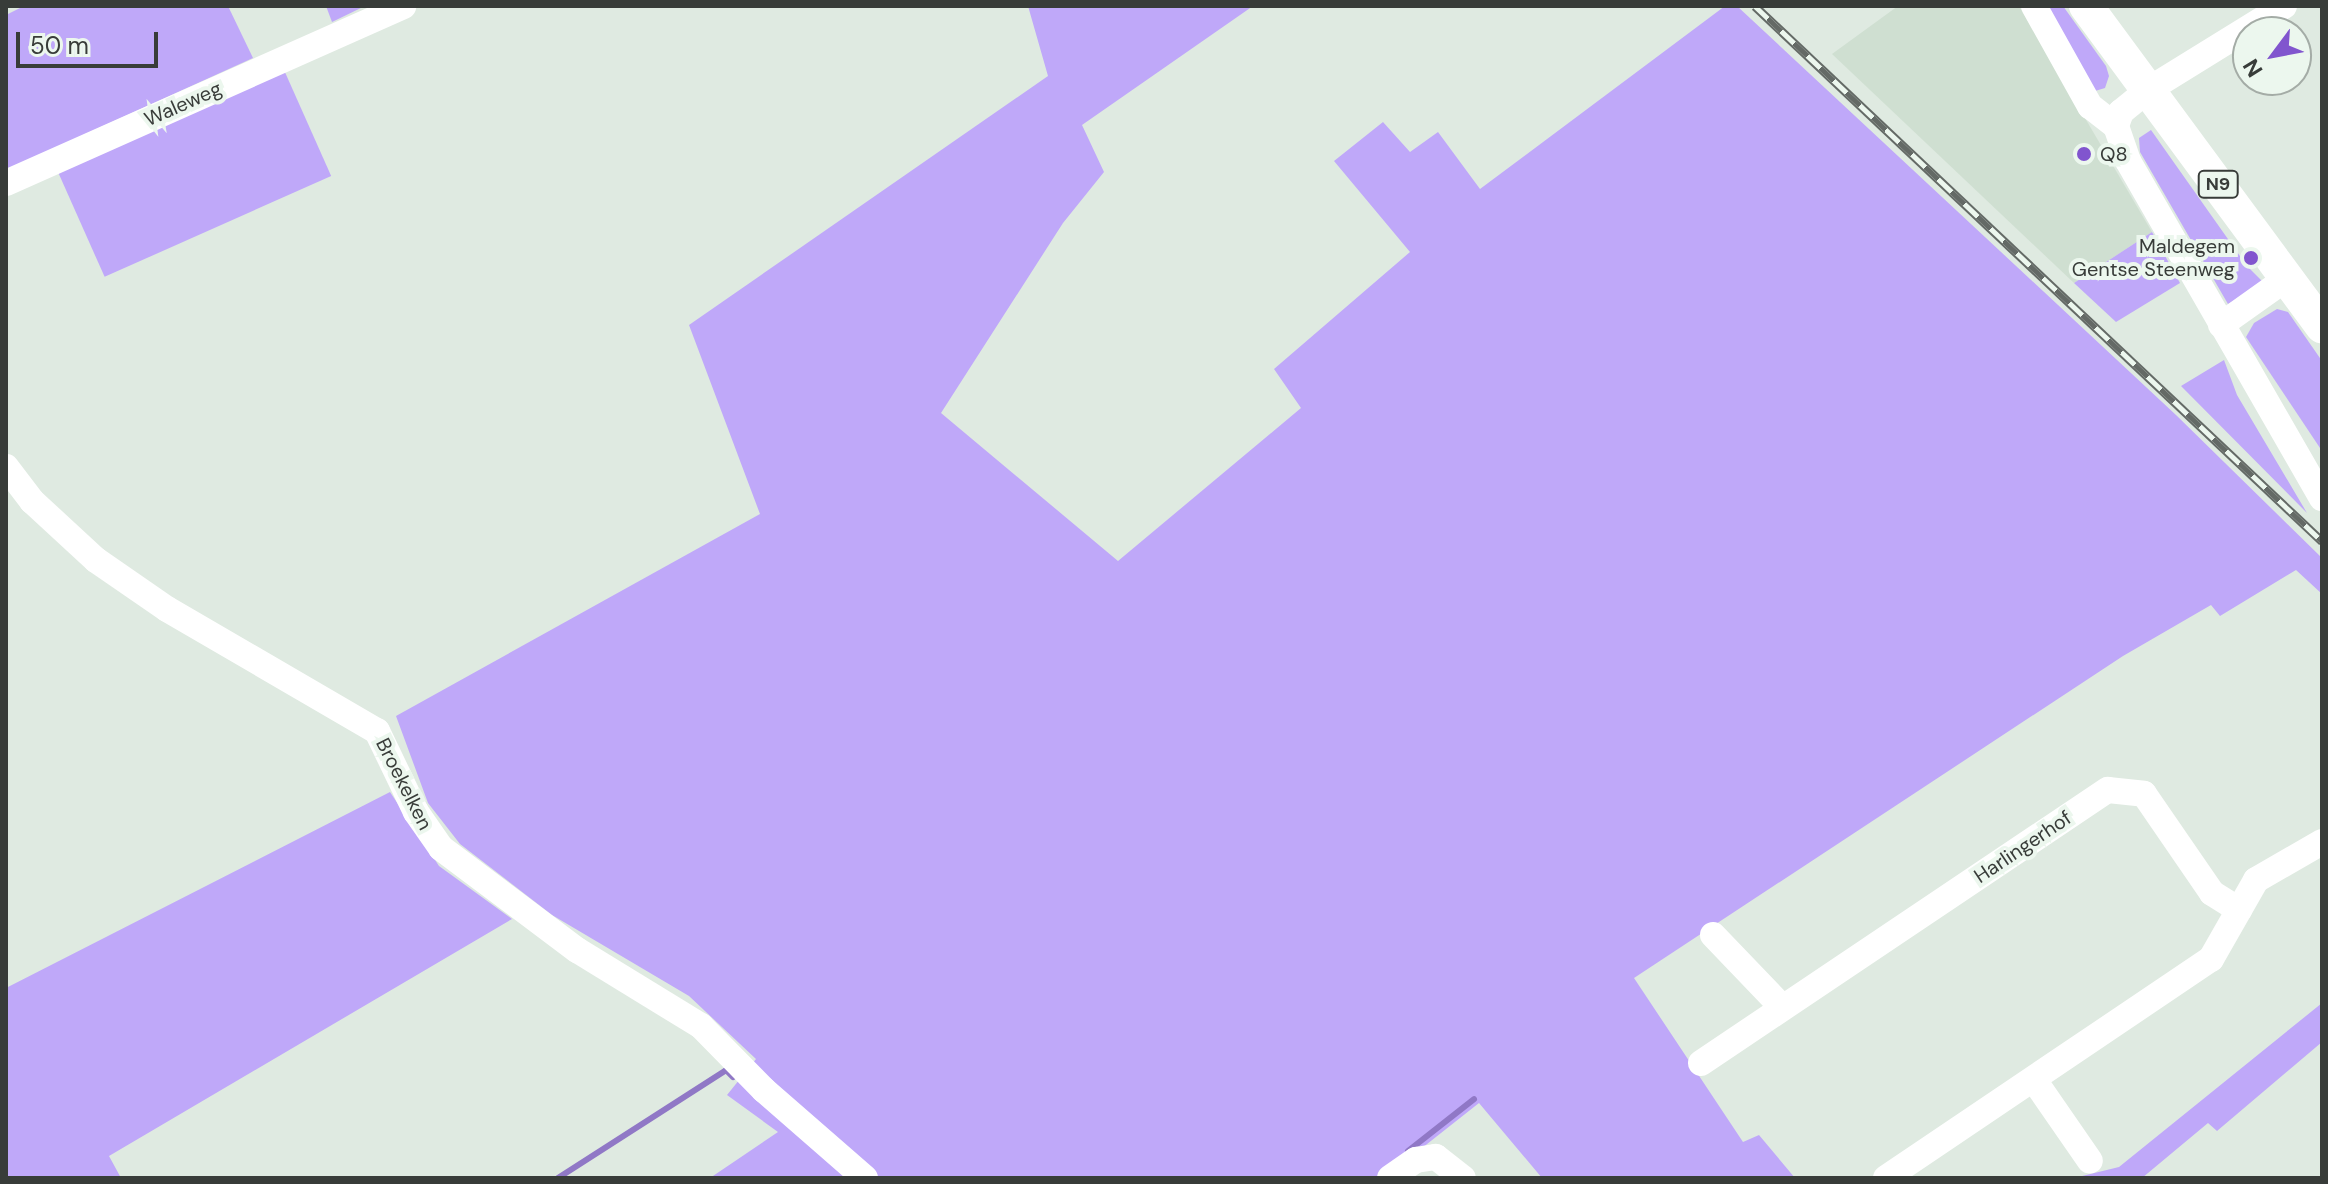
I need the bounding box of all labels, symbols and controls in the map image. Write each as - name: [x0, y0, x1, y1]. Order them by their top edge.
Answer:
- scale bar: [20, 16, 162, 66]
- north arrow: [2232, 16, 2312, 96]
- text: 50 m: [30, 30, 89, 61]
- text: N: [2236, 53, 2269, 82]
- street label: Waleweg: [141, 76, 225, 132]
- place label: Q8: [2100, 142, 2128, 166]
- marker: Q8: [2075, 145, 2093, 163]
- road number: N9: [2196, 170, 2240, 198]
- place label: Maldegem Gentse Steenweg: [2072, 234, 2235, 281]
- marker: Maldegem Gentse Steenweg: [2242, 249, 2260, 267]
- street label: Broekelken: [371, 734, 437, 834]
- street label: Harlingerhof: [1970, 806, 2076, 888]

